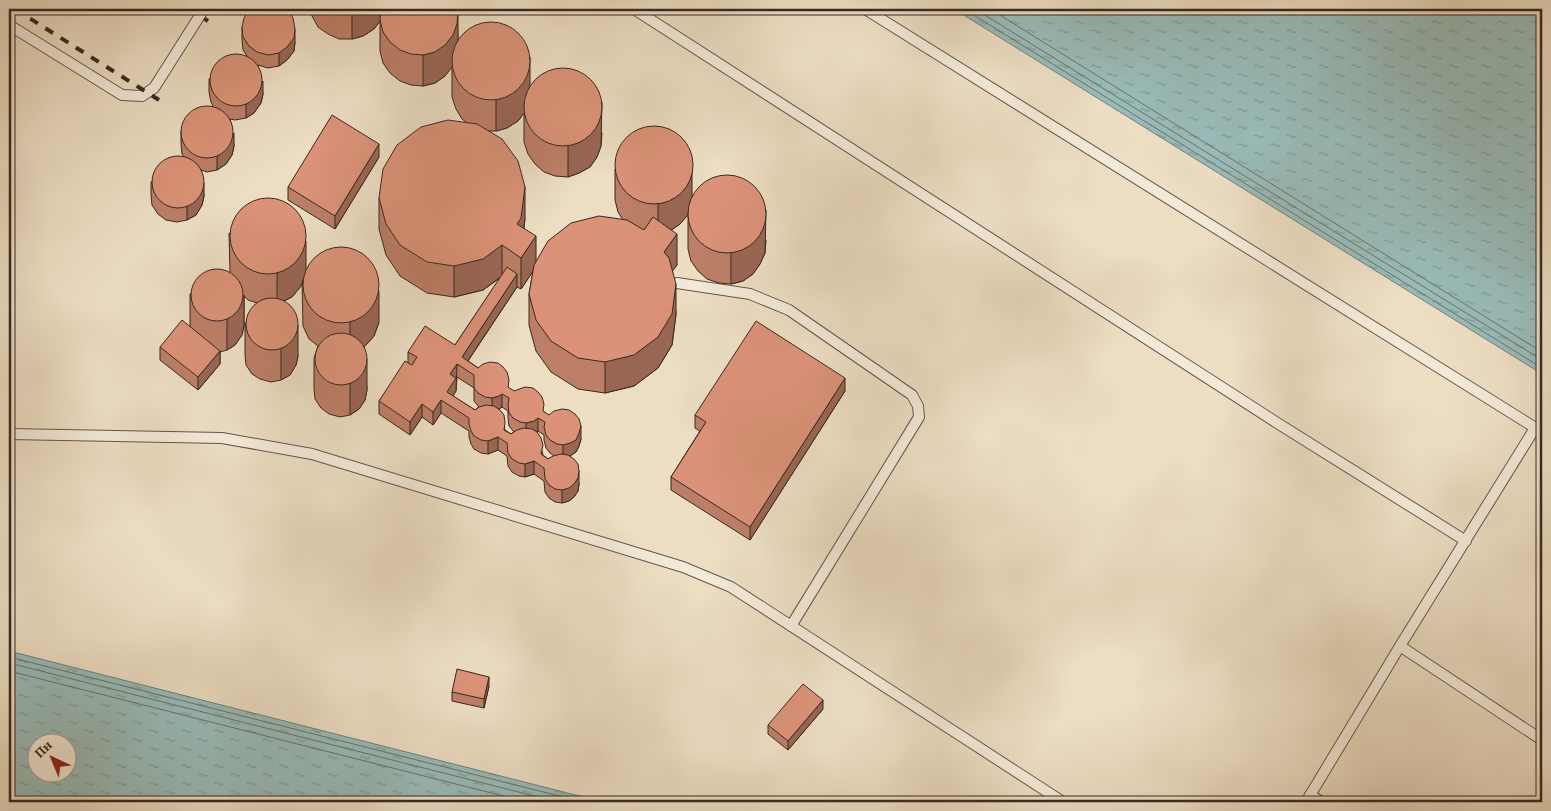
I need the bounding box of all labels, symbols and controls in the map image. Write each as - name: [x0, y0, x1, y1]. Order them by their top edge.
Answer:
- north arrow: [28, 734, 78, 784]
- text: Пн: [30, 735, 57, 762]

